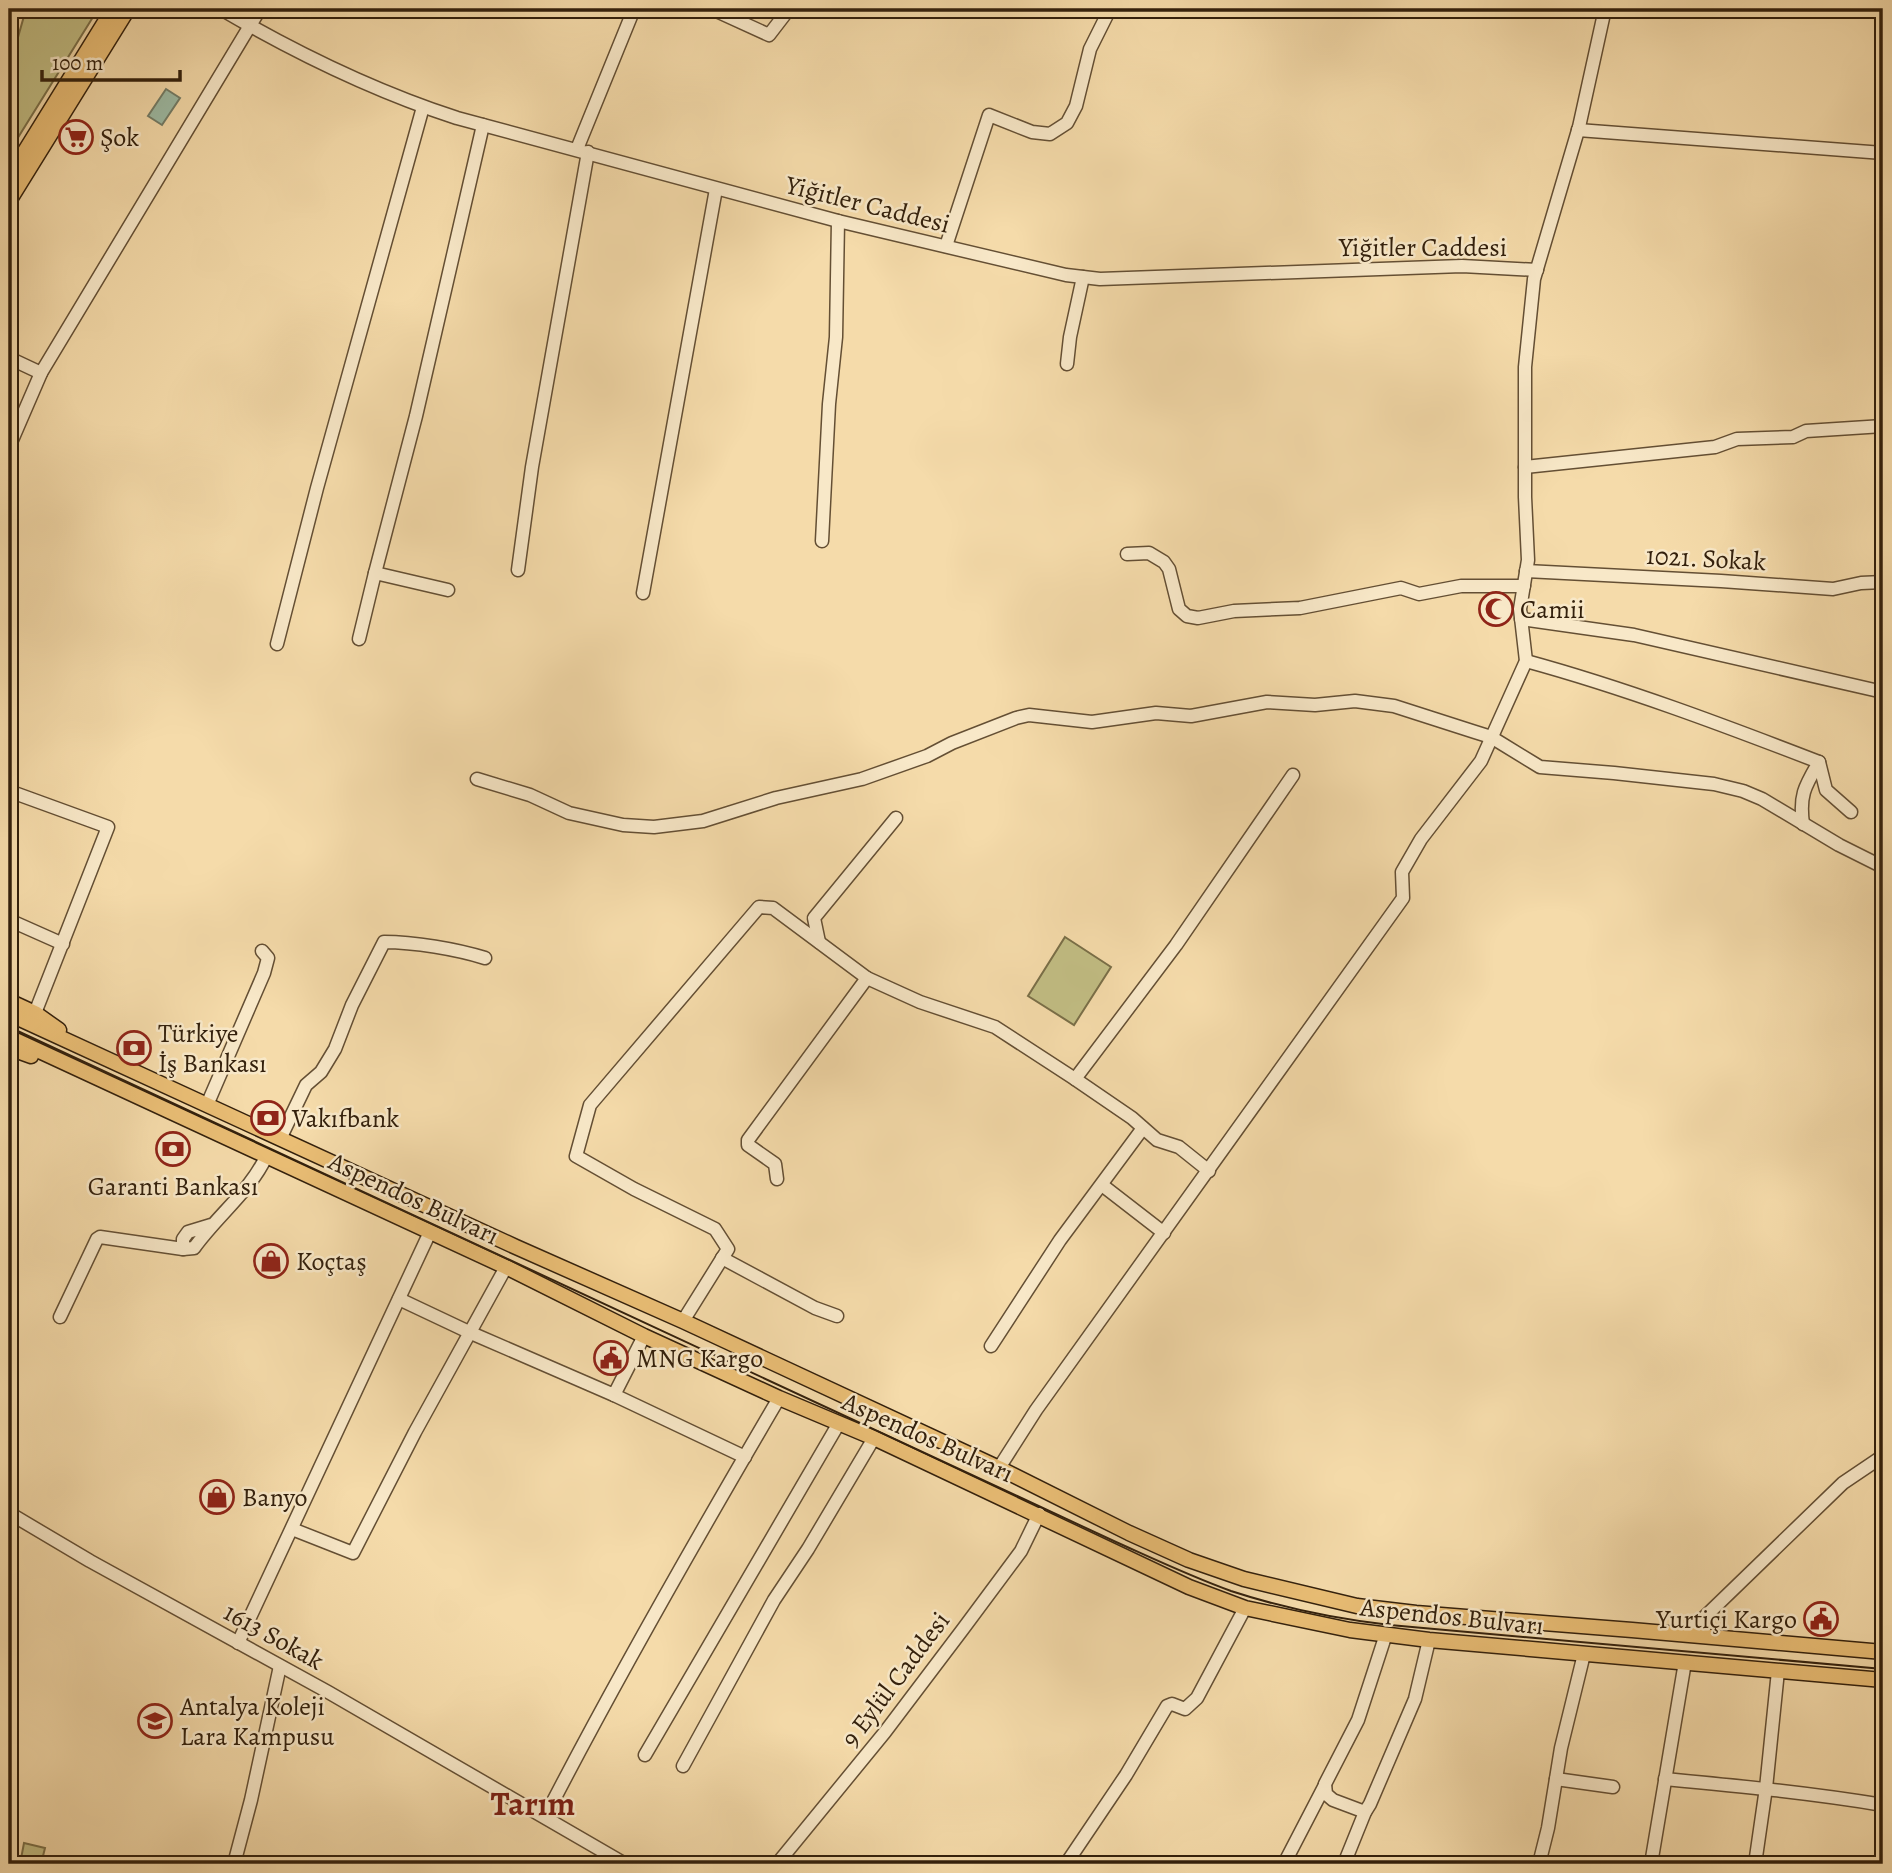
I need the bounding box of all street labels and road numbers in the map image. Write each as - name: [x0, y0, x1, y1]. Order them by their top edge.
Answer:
- street label: Yiğitler Caddesi: [781, 167, 954, 242]
- street label: Yiğitler Caddesi: [1338, 230, 1507, 265]
- street label: 1021. Sokak: [1645, 538, 1767, 579]
- street label: Aspendos Bulvarı: [322, 1143, 505, 1253]
- street label: Aspendos Bulvarı: [836, 1384, 1019, 1491]
- street label: Aspendos Bulvarı: [1357, 1589, 1545, 1644]
- street label: 1613 Sokak: [217, 1595, 330, 1678]
- street label: 9 Eylül Caddesi: [833, 1605, 958, 1754]

